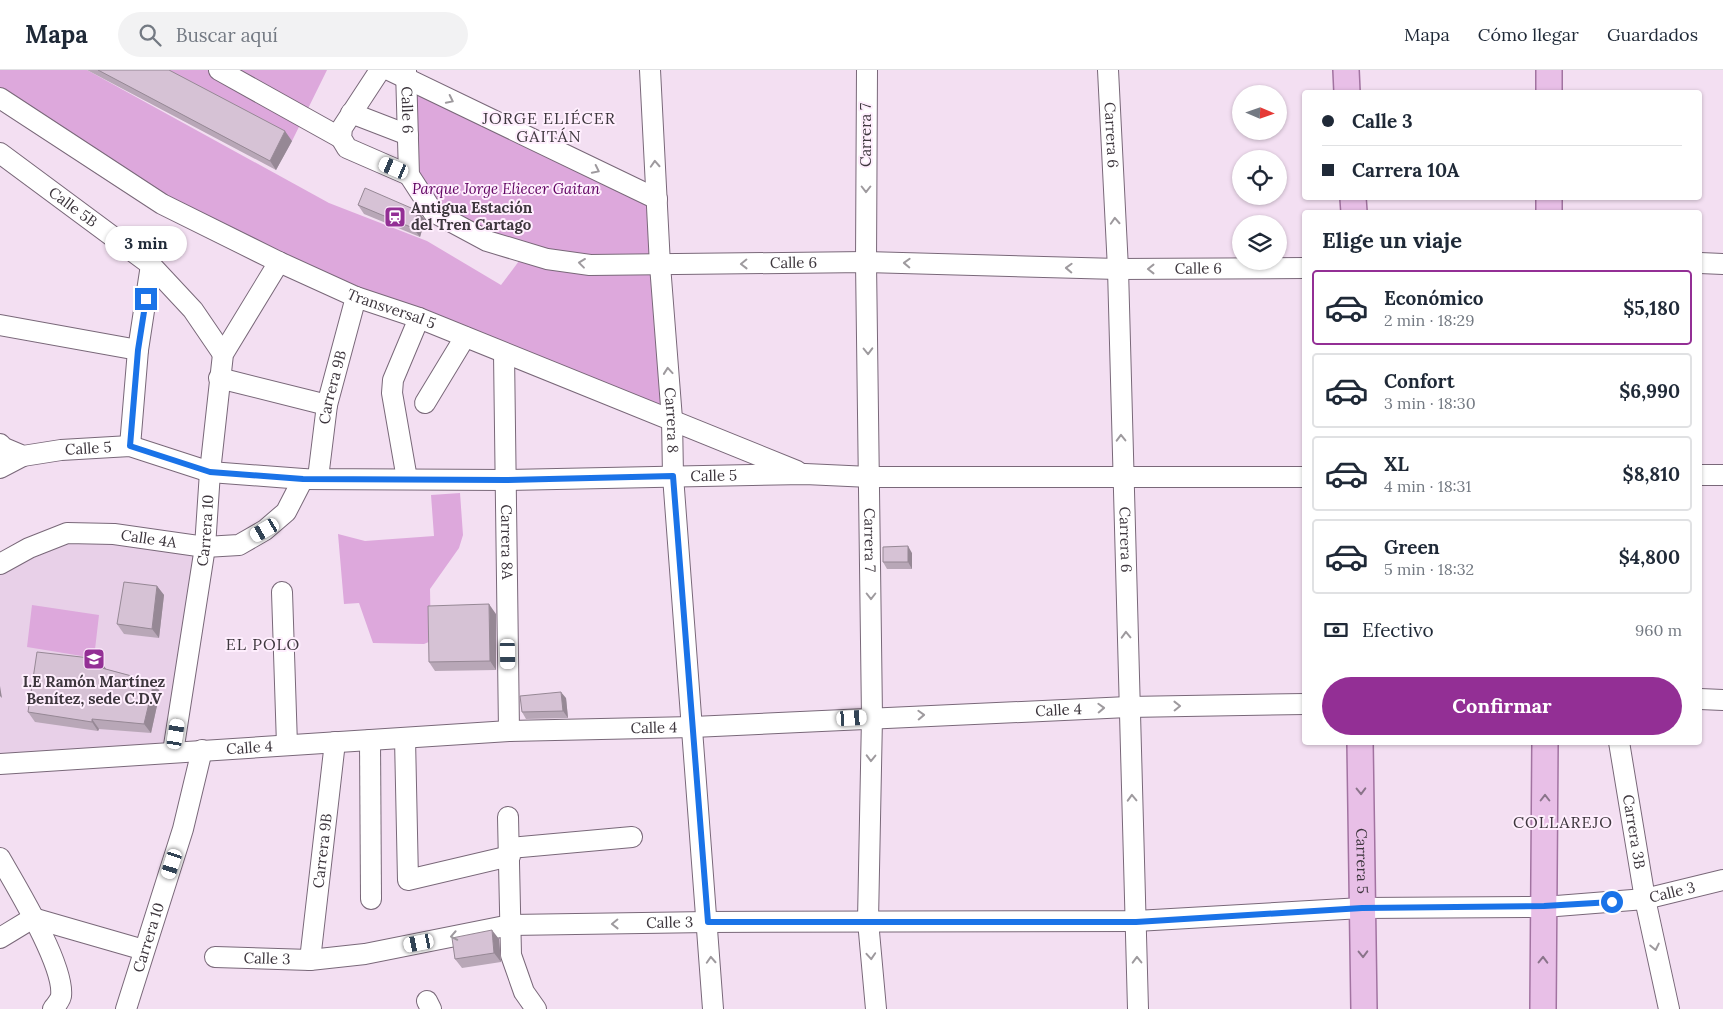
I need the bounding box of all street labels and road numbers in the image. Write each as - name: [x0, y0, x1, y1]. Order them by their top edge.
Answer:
- street label: Calle 6: [397, 86, 418, 134]
- street label: Carrera 6: [1101, 101, 1123, 168]
- street label: Carrera 7: [856, 103, 875, 167]
- street label: Calle 5B: [45, 182, 102, 231]
- street label: Calle 6: [770, 253, 817, 272]
- street label: Calle 6: [1175, 258, 1222, 278]
- street label: Transversal 5: [344, 284, 439, 333]
- street label: Carrera 9B: [315, 348, 350, 425]
- street label: Carrera 8: [661, 387, 683, 453]
- street label: Calle 5: [64, 437, 112, 459]
- street label: Calle 5: [690, 465, 737, 485]
- street label: Carrera 10: [192, 494, 217, 568]
- street label: Carrera 8A: [497, 504, 517, 580]
- street label: Carrera 6: [1115, 506, 1136, 573]
- street label: Carrera 7: [860, 508, 880, 572]
- street label: Calle 4A: [120, 525, 178, 552]
- street label: Calle 4: [1035, 699, 1082, 720]
- street label: Calle 4: [630, 717, 677, 737]
- street label: Calle 4: [226, 736, 273, 758]
- street label: Carrera 3B: [1619, 793, 1650, 870]
- street label: Carrera 9B: [308, 812, 336, 889]
- street label: Carrera 5: [1352, 828, 1372, 894]
- street label: Calle 3: [1647, 877, 1697, 907]
- street label: Carrera 10: [128, 900, 168, 975]
- street label: Calle 3: [646, 912, 693, 932]
- street label: Calle 3: [243, 948, 291, 968]

